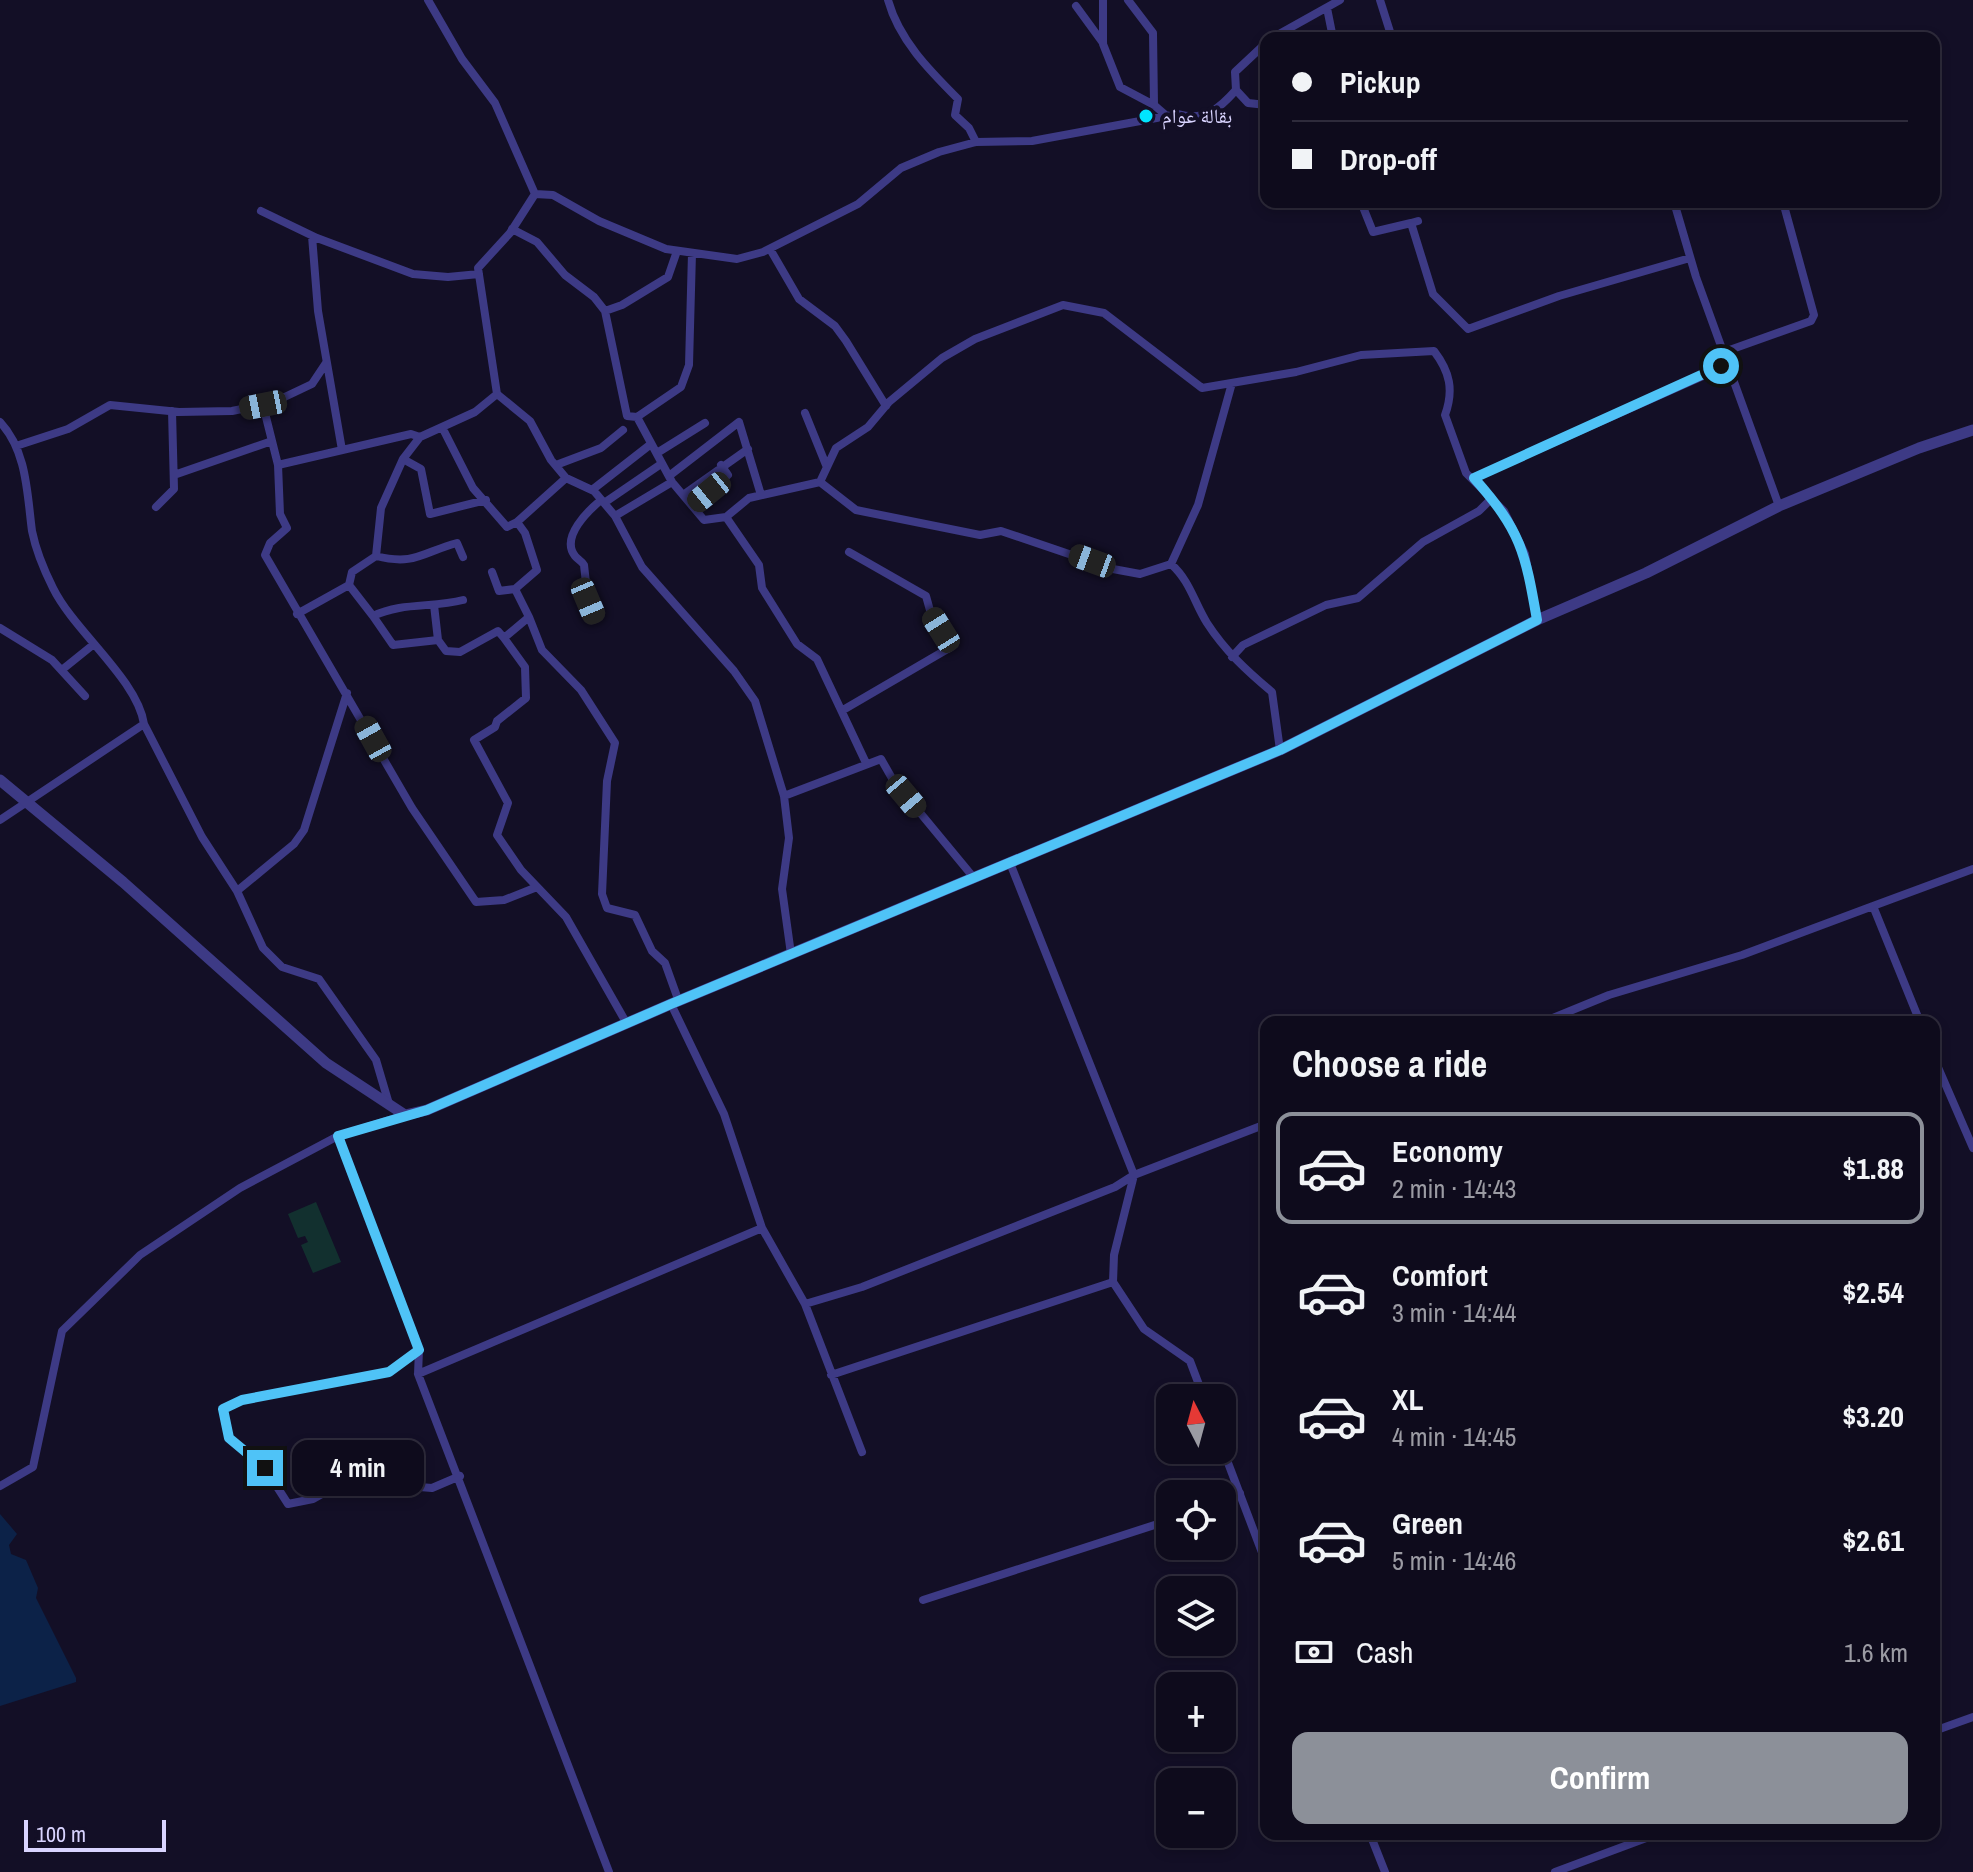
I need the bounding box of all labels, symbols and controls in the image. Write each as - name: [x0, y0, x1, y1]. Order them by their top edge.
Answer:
- text: Pickup: [1340, 62, 1421, 102]
- place label: بقالة عوام: [1162, 102, 1232, 130]
- marker: بقالة عوام: [1137, 107, 1155, 125]
- text: Drop-off: [1340, 139, 1437, 179]
- route start: [1703, 348, 1739, 384]
- car: [237, 389, 289, 421]
- car: [683, 468, 735, 516]
- car: [1065, 542, 1119, 580]
- car: [568, 574, 608, 628]
- car: [918, 603, 964, 657]
- car: [351, 712, 395, 766]
- car: [881, 770, 931, 822]
- text: Choose a ride: [1292, 1040, 1487, 1088]
- text: Economy: [1392, 1131, 1503, 1171]
- icon: car: [1296, 1132, 1368, 1204]
- text: $1.88: [1842, 1148, 1904, 1188]
- text: 2 min · 14:43: [1392, 1171, 1516, 1206]
- text: Comfort: [1392, 1255, 1488, 1295]
- icon: car: [1296, 1256, 1368, 1328]
- text: $2.54: [1842, 1272, 1904, 1312]
- text: 3 min · 14:44: [1392, 1295, 1516, 1330]
- text: XL: [1392, 1379, 1423, 1419]
- icon: car: [1296, 1380, 1368, 1452]
- north arrow: [1156, 1384, 1236, 1464]
- map controls: [1156, 1384, 1236, 1848]
- text: $3.20: [1842, 1396, 1904, 1436]
- text: 4 min · 14:45: [1392, 1419, 1516, 1454]
- callout: 4 min: [293, 1440, 425, 1496]
- route end: [247, 1450, 283, 1486]
- text: 4 min: [330, 1450, 386, 1485]
- button: locate: [1156, 1480, 1236, 1560]
- text: Green: [1392, 1503, 1463, 1543]
- icon: car: [1296, 1504, 1368, 1576]
- text: $2.61: [1842, 1520, 1904, 1560]
- text: 5 min · 14:46: [1392, 1543, 1516, 1578]
- button: layers: [1156, 1576, 1236, 1656]
- icon: cash: [1292, 1630, 1336, 1674]
- text: Cash: [1356, 1632, 1413, 1672]
- text: 1.6 km: [1844, 1635, 1908, 1670]
- button: +: [1156, 1672, 1236, 1752]
- button: Confirm: [1292, 1732, 1908, 1824]
- button: −: [1156, 1768, 1236, 1848]
- scale bar: [24, 1816, 166, 1852]
- text: 100 m: [36, 1819, 86, 1849]

